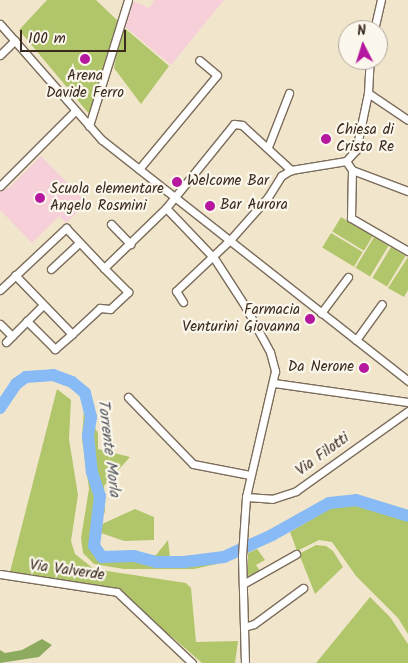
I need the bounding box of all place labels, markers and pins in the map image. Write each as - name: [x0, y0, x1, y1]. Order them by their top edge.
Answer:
- marker: Arena Davide Ferro: [79, 53, 91, 65]
- place label: Arena Davide Ferro: [46, 67, 124, 102]
- place label: Chiesa di Cristo Re: [336, 121, 394, 156]
- marker: Chiesa di Cristo Re: [320, 133, 332, 145]
- place label: Welcome Bar: [187, 173, 269, 191]
- marker: Welcome Bar: [171, 176, 183, 188]
- place label: Scuola elementare Angelo Rosmini: [50, 180, 164, 215]
- marker: Scuola elementare Angelo Rosmini: [34, 192, 46, 204]
- place label: Bar Aurora: [220, 197, 288, 215]
- marker: Bar Aurora: [204, 200, 216, 212]
- place label: Farmacia Venturini Giovanna: [182, 301, 300, 336]
- marker: Farmacia Venturini Giovanna: [304, 313, 316, 325]
- place label: Da Nerone: [288, 359, 354, 377]
- marker: Da Nerone: [358, 362, 370, 374]

